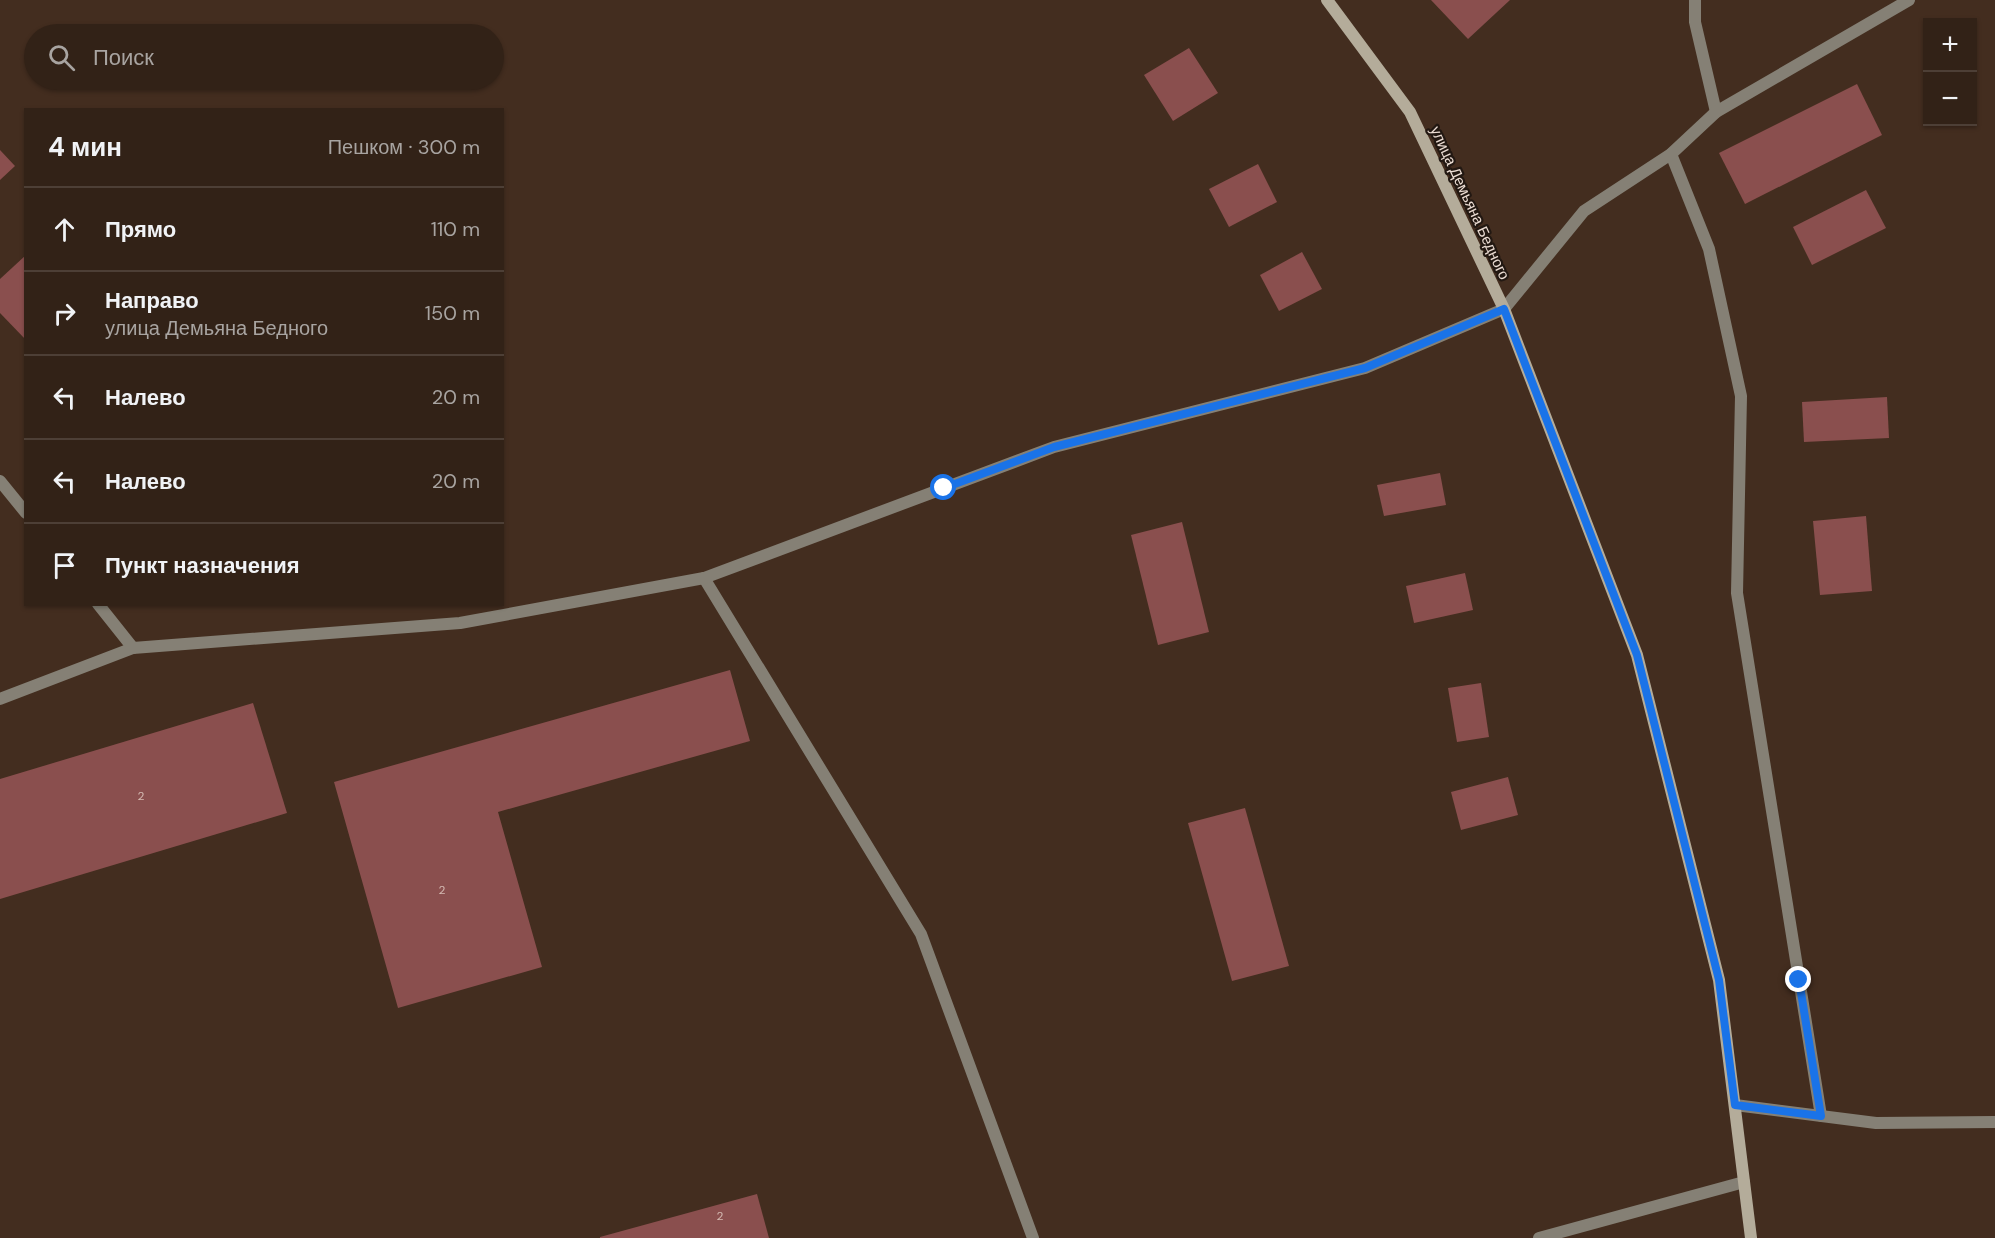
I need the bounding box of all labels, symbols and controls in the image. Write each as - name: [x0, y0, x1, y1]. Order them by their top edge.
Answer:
- map controls: [1923, 18, 1977, 126]
- button: +: [1923, 18, 1977, 72]
- search box: [24, 24, 504, 90]
- icon: search: [45, 41, 78, 74]
- text: Поиск: [93, 43, 154, 72]
- button: −: [1923, 72, 1977, 126]
- street label: улица Демьяна Бедного: [1426, 123, 1514, 283]
- text: 4 мин: [48, 130, 122, 164]
- text: Пешком · 300 m: [328, 134, 480, 160]
- icon: ahead: [48, 213, 81, 246]
- text: Прямо: [105, 215, 176, 244]
- text: 110 m: [431, 216, 480, 242]
- text: Направо: [105, 286, 199, 315]
- icon: right: [48, 297, 81, 330]
- text: 150 m: [425, 300, 480, 326]
- text: улица Демьяна Бедного: [105, 315, 328, 341]
- icon: left: [48, 381, 81, 414]
- text: Налево: [105, 383, 186, 412]
- text: 20 m: [432, 384, 480, 410]
- icon: left: [48, 465, 81, 498]
- text: Налево: [105, 467, 186, 496]
- text: 20 m: [432, 468, 480, 494]
- route start: [930, 474, 956, 500]
- icon: arrive: [48, 549, 81, 582]
- text: Пункт назначения: [105, 551, 300, 580]
- house number: 2: [138, 788, 145, 804]
- house number: 2: [439, 882, 446, 898]
- route end: [1785, 966, 1811, 992]
- house number: 2: [717, 1208, 724, 1224]

